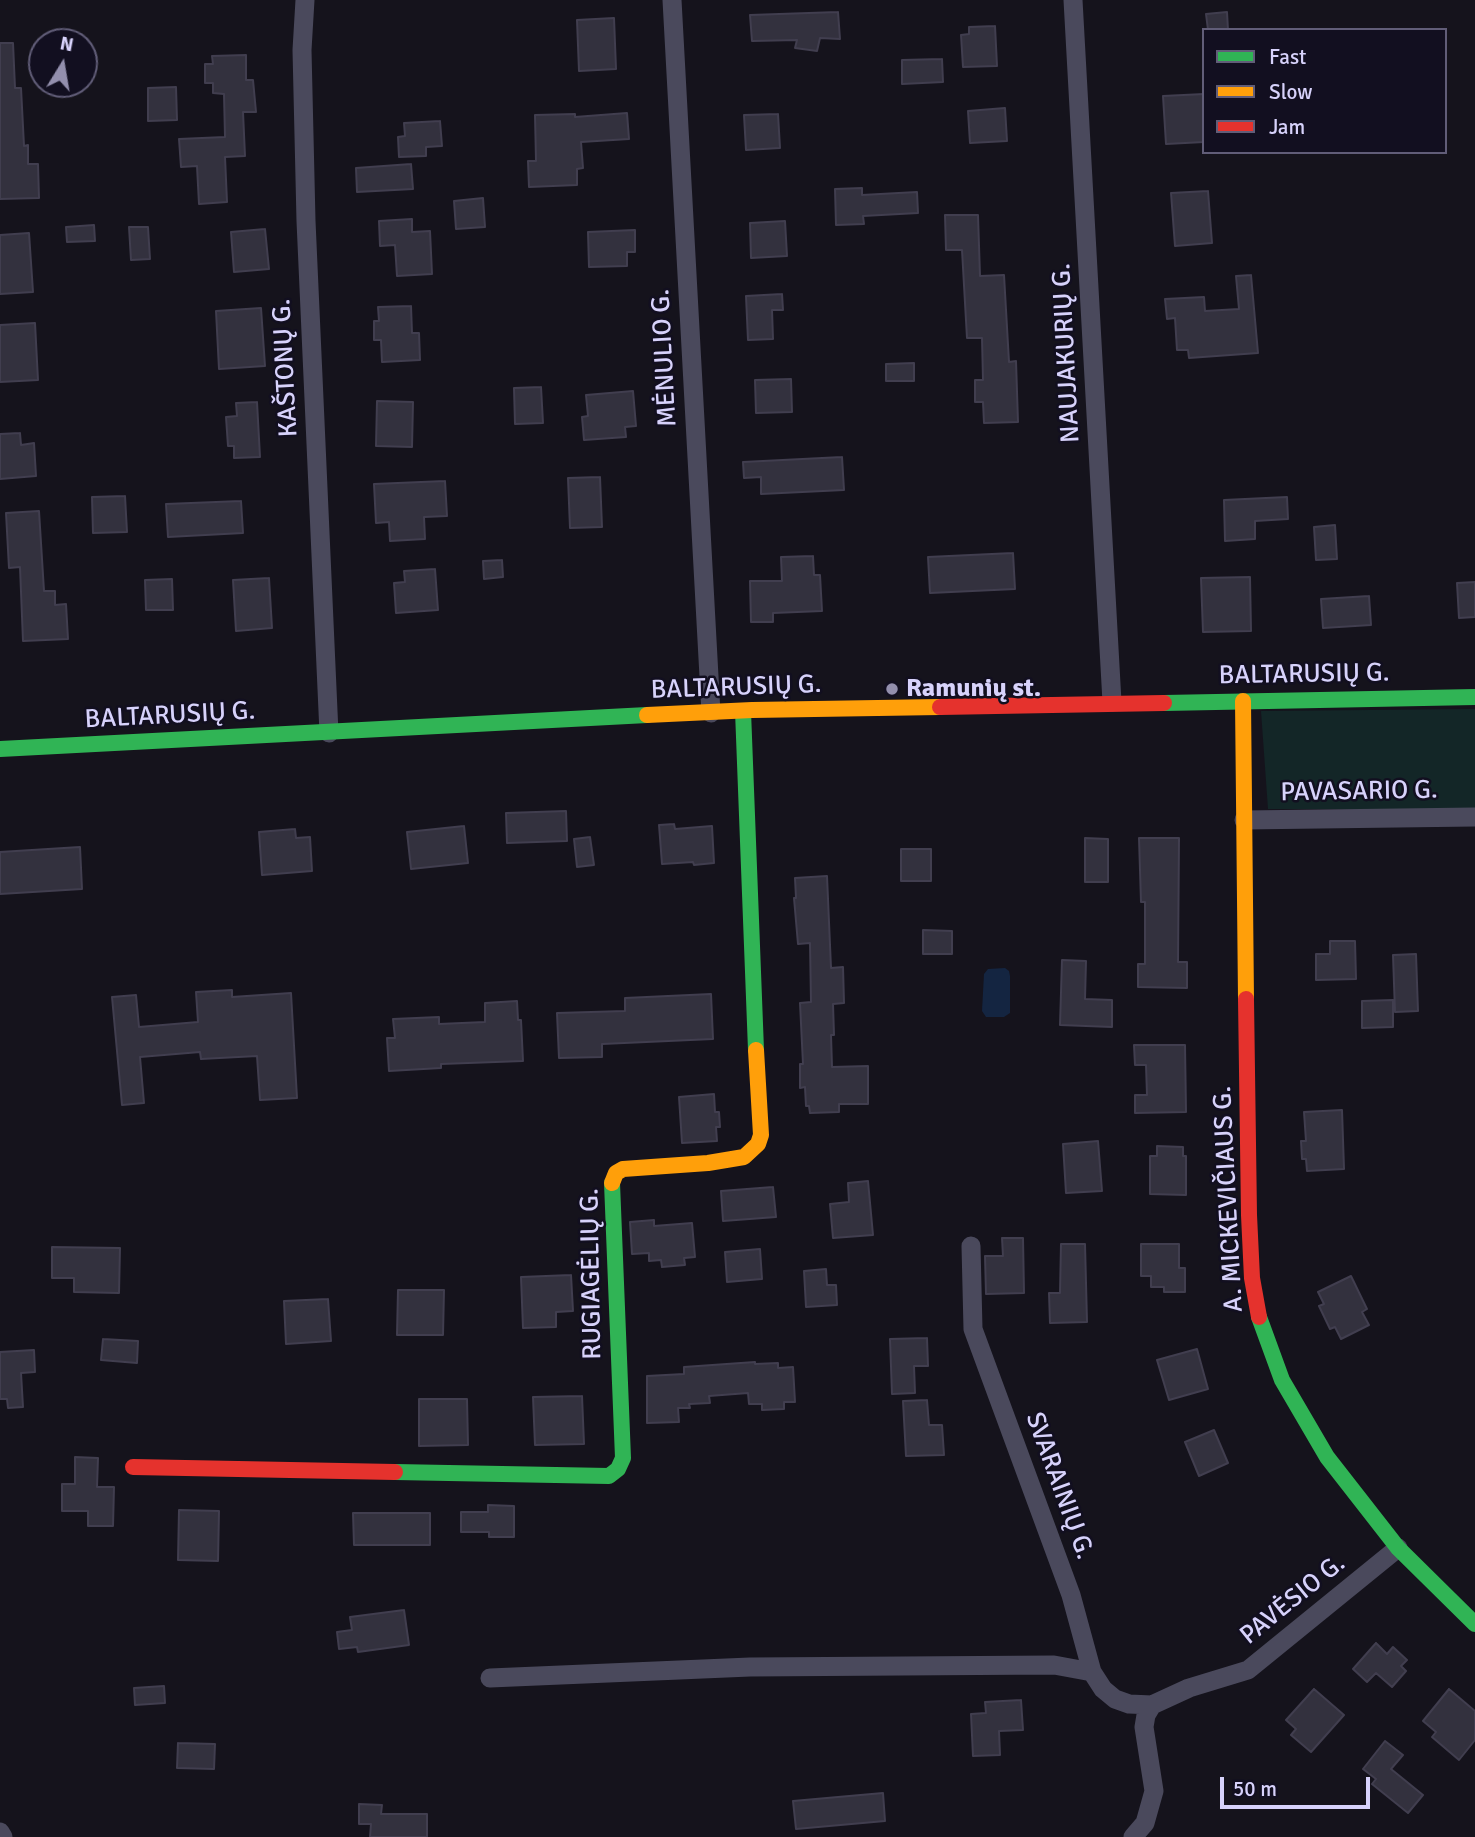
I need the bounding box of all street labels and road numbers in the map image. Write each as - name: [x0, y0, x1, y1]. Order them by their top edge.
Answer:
- street label: NAUJAKURIŲ G.: [1047, 262, 1087, 444]
- street label: MĖNULIO G.: [646, 288, 684, 428]
- street label: KAŠTONŲ G.: [267, 298, 305, 438]
- street label: BALTARUSIŲ G.: [1218, 658, 1390, 692]
- street label: BALTARUSIŲ G.: [650, 669, 822, 707]
- street label: BALTARUSIŲ G.: [84, 696, 256, 736]
- street label: PAVASARIO G.: [1280, 775, 1438, 809]
- street label: A. MICKEVIČIAUS G.: [1207, 1085, 1251, 1313]
- street label: RUGIAGĖLIŲ G.: [575, 1188, 609, 1360]
- street label: SVARAINIŲ G.: [1018, 1408, 1100, 1564]
- street label: PAVĖSIO G.: [1234, 1548, 1352, 1652]

